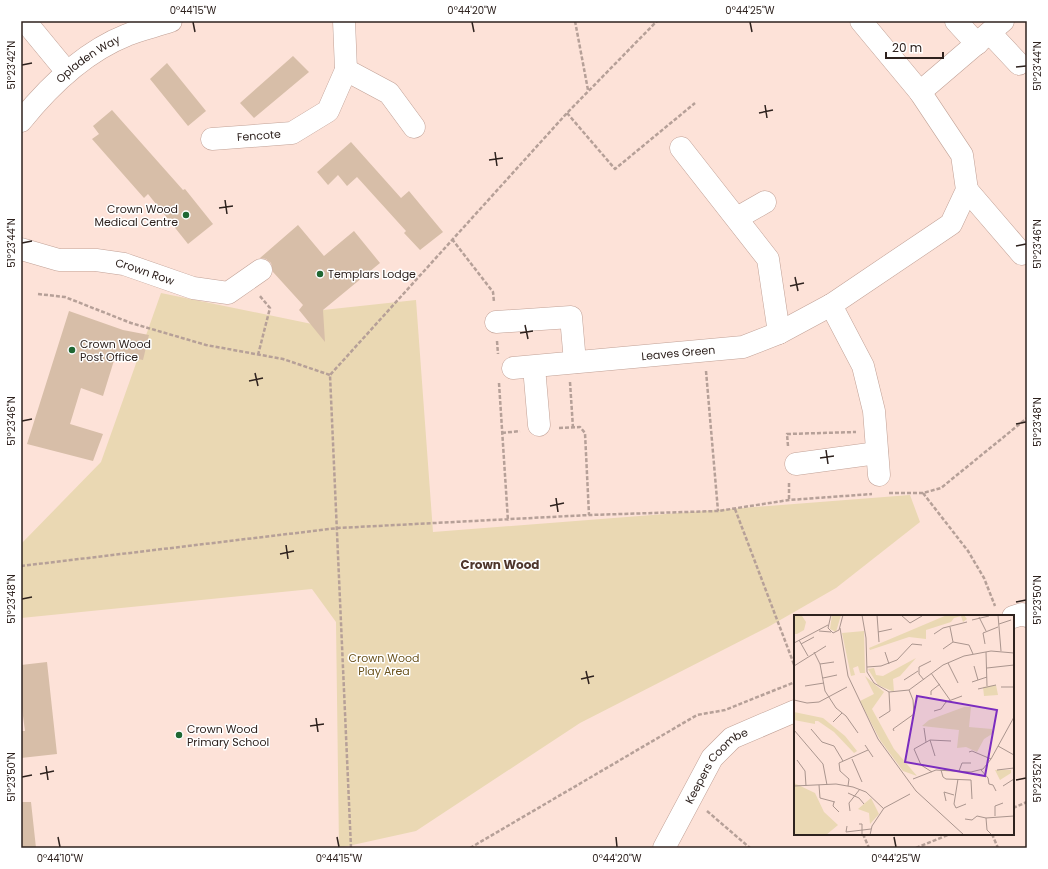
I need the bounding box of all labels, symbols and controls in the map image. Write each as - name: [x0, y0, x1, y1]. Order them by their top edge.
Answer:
- text: 0°44'15"W: [170, 3, 217, 18]
- text: 0°44'20"W: [447, 3, 497, 18]
- text: 0°44'25"W: [725, 3, 775, 18]
- street label: Opladen Way: [52, 31, 123, 87]
- scale bar: [886, 34, 943, 60]
- text: 20 m: [892, 39, 922, 56]
- text: 51°23'42"N: [4, 41, 19, 89]
- text: 51°23'44"N: [1030, 41, 1045, 91]
- street label: Fencote: [236, 126, 282, 145]
- place label: Crown Wood Medical Centre: [95, 201, 178, 230]
- marker: Crown Wood Medical Centre: [181, 210, 191, 220]
- text: 51°23'44"N: [4, 218, 19, 268]
- text: 51°23'46"N: [1030, 219, 1045, 269]
- street label: Crown Row: [114, 255, 177, 289]
- place label: Templars Lodge: [328, 266, 416, 282]
- marker: Templars Lodge: [315, 269, 325, 279]
- place label: Crown Wood Post Office: [80, 336, 151, 365]
- street label: Leaves Green: [641, 342, 716, 364]
- marker: Crown Wood Post Office: [67, 345, 77, 355]
- text: 51°23'46"N: [4, 396, 19, 446]
- text: 51°23'48"N: [1030, 397, 1045, 447]
- district label: Crown Wood: [460, 556, 540, 573]
- text: 51°23'48"N: [4, 574, 19, 624]
- text: 51°23'50"N: [1030, 575, 1045, 625]
- inset map: [794, 615, 1014, 835]
- park label: Crown Wood Play Area: [349, 650, 419, 679]
- place label: Crown Wood Primary School: [187, 721, 269, 750]
- street label: Keepers Coombe: [681, 724, 750, 807]
- marker: Crown Wood Primary School: [174, 730, 184, 740]
- text: 51°23'50"N: [4, 752, 19, 802]
- text: 51°23'52"N: [1030, 754, 1045, 802]
- text: 0°44'10"W: [37, 851, 84, 866]
- text: 0°44'15"W: [316, 851, 363, 866]
- text: 0°44'20"W: [592, 851, 642, 866]
- text: 0°44'25"W: [871, 851, 921, 866]

